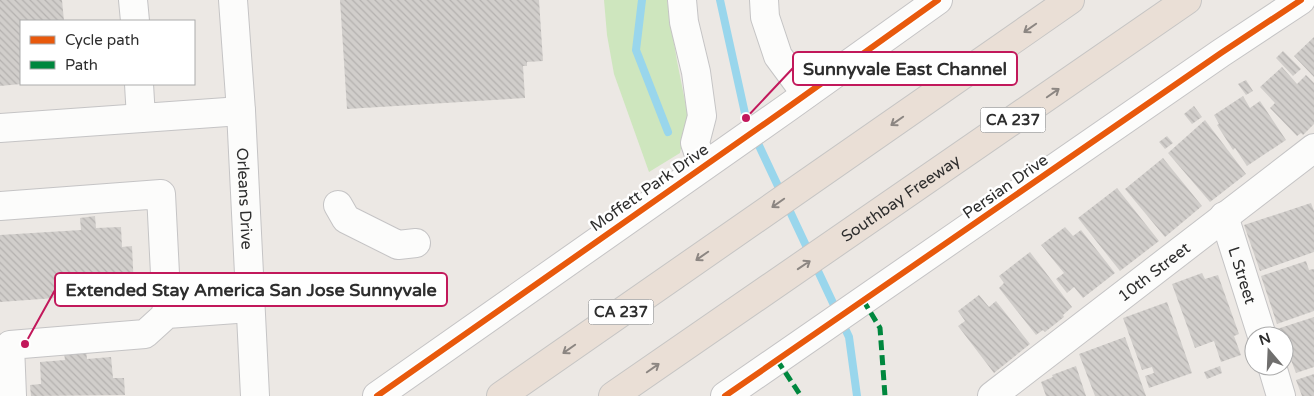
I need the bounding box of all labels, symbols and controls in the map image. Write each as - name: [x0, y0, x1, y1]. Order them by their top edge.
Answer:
- legend: [20, 20, 195, 85]
- one-way arrow: [1023, 23, 1037, 33]
- text: Cycle path: [65, 31, 139, 49]
- callout: Sunnyvale East Channel: [793, 52, 1017, 85]
- text: Path: [65, 56, 98, 74]
- text: Sunnyvale East Channel: [803, 58, 1007, 80]
- one-way arrow: [1045, 88, 1059, 98]
- road number: CA 237: [980, 108, 1046, 132]
- one-way arrow: [890, 116, 904, 126]
- street label: Moffett Park Drive: [587, 139, 713, 236]
- street label: Orleans Drive: [232, 147, 257, 250]
- street label: Southbay Freeway: [837, 150, 965, 247]
- street label: Persian Drive: [959, 150, 1052, 224]
- one-way arrow: [772, 198, 786, 208]
- street label: 10th Street: [1114, 238, 1194, 306]
- street label: L Street: [1223, 244, 1260, 307]
- one-way arrow: [695, 251, 709, 261]
- one-way arrow: [796, 260, 810, 270]
- callout: Extended Stay America San Jose Sunnyvale: [55, 273, 447, 306]
- text: Extended Stay America San Jose Sunnyvale: [65, 279, 437, 301]
- road number: CA 237: [588, 300, 654, 324]
- north arrow: [1244, 326, 1294, 376]
- text: N: [1257, 329, 1273, 349]
- one-way arrow: [562, 344, 576, 354]
- one-way arrow: [646, 363, 660, 373]

